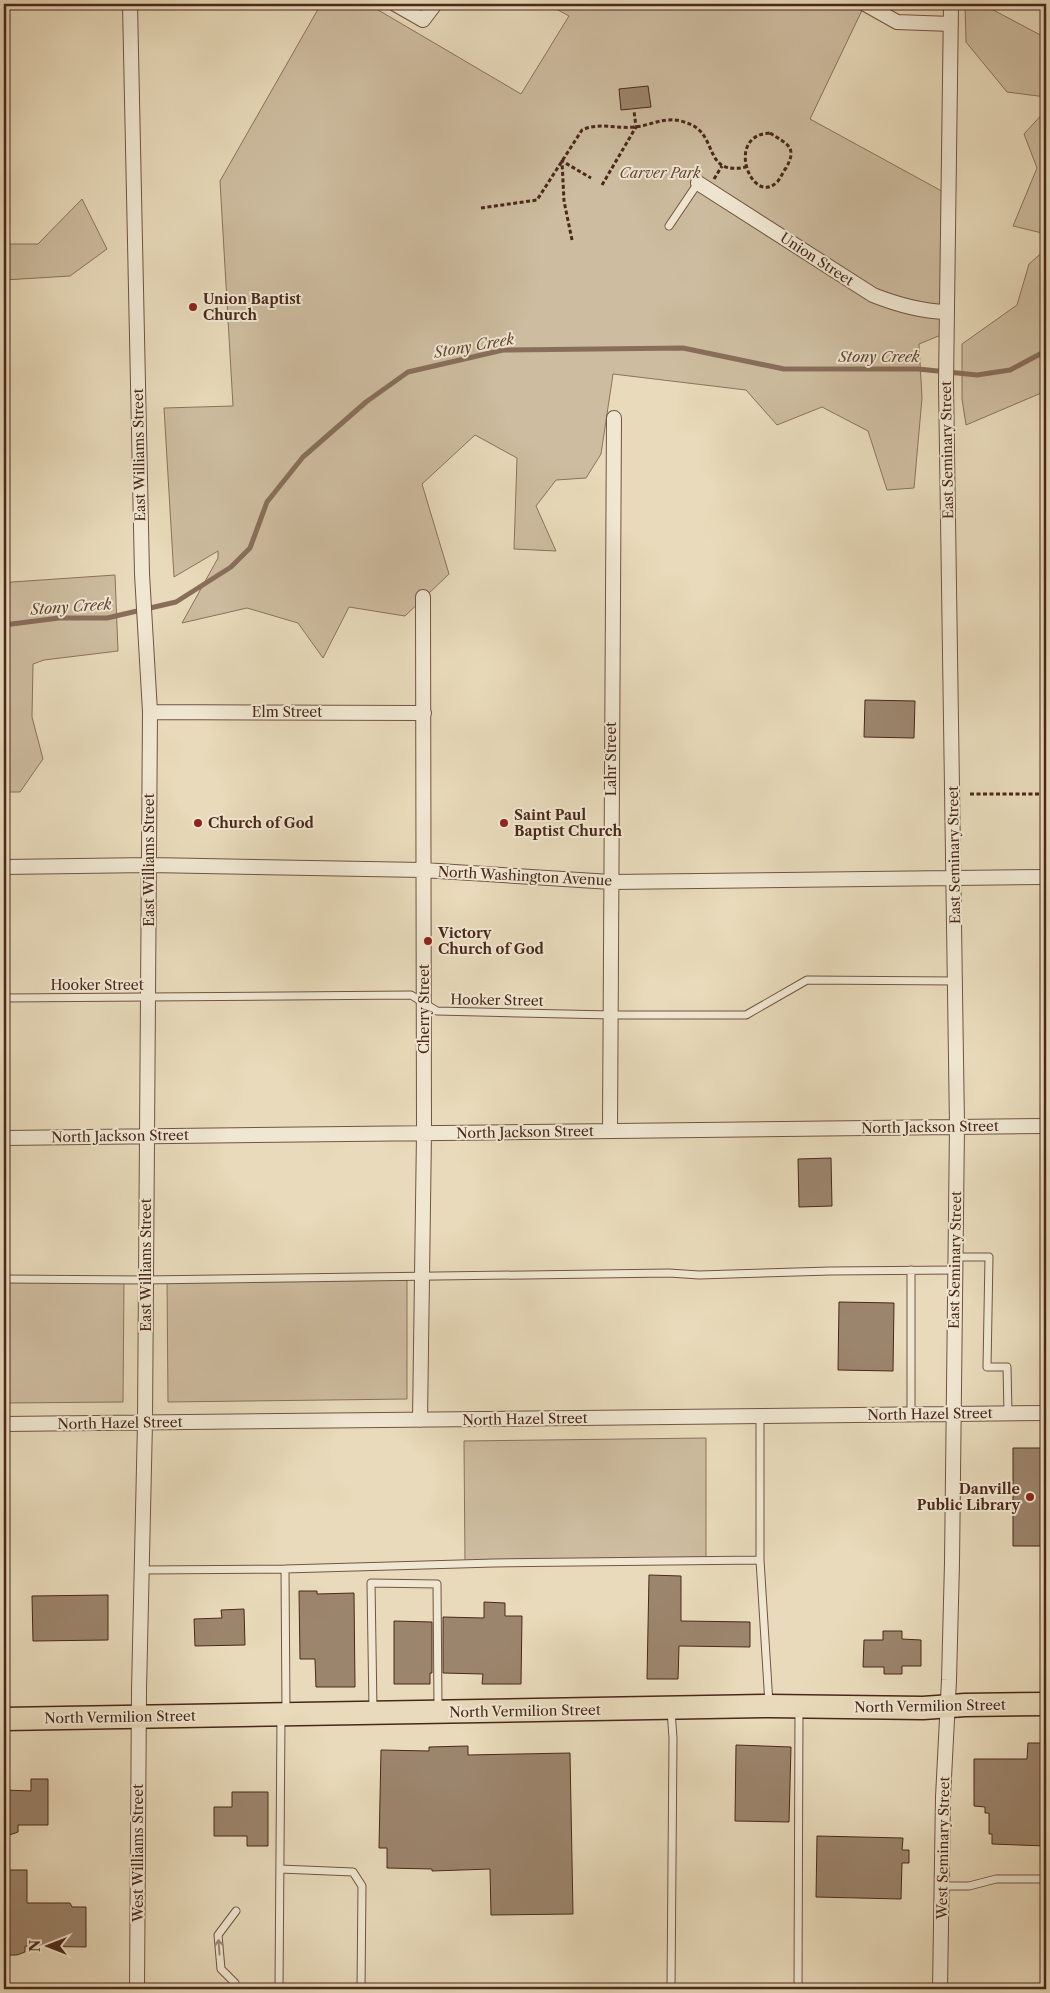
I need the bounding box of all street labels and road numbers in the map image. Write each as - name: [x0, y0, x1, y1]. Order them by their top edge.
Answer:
- street label: Union Street: [777, 229, 857, 290]
- street label: East Seminary Street: [937, 381, 957, 519]
- street label: East Williams Street: [129, 388, 149, 522]
- street label: Elm Street: [252, 703, 322, 721]
- street label: Lahr Street: [602, 722, 620, 796]
- street label: East Seminary Street: [944, 786, 964, 924]
- street label: East Williams Street: [140, 793, 158, 927]
- street label: North Washington Avenue: [437, 862, 613, 890]
- street label: Cherry Street: [415, 964, 433, 1054]
- street label: Hooker Street: [50, 976, 144, 994]
- street label: Hooker Street: [450, 990, 544, 1010]
- street label: North Jackson Street: [861, 1117, 999, 1137]
- street label: North Jackson Street: [456, 1122, 594, 1142]
- street label: North Jackson Street: [51, 1126, 189, 1146]
- street label: East Seminary Street: [945, 1191, 965, 1329]
- street label: East Williams Street: [137, 1198, 155, 1332]
- street label: North Hazel Street: [867, 1404, 993, 1424]
- street label: North Hazel Street: [462, 1409, 588, 1429]
- street label: North Hazel Street: [57, 1413, 183, 1433]
- street label: North Vermilion Street: [854, 1696, 1006, 1716]
- street label: North Vermilion Street: [449, 1701, 601, 1721]
- street label: North Vermilion Street: [44, 1707, 196, 1727]
- street label: West Seminary Street: [933, 1776, 953, 1921]
- street label: West Williams Street: [129, 1784, 147, 1923]

